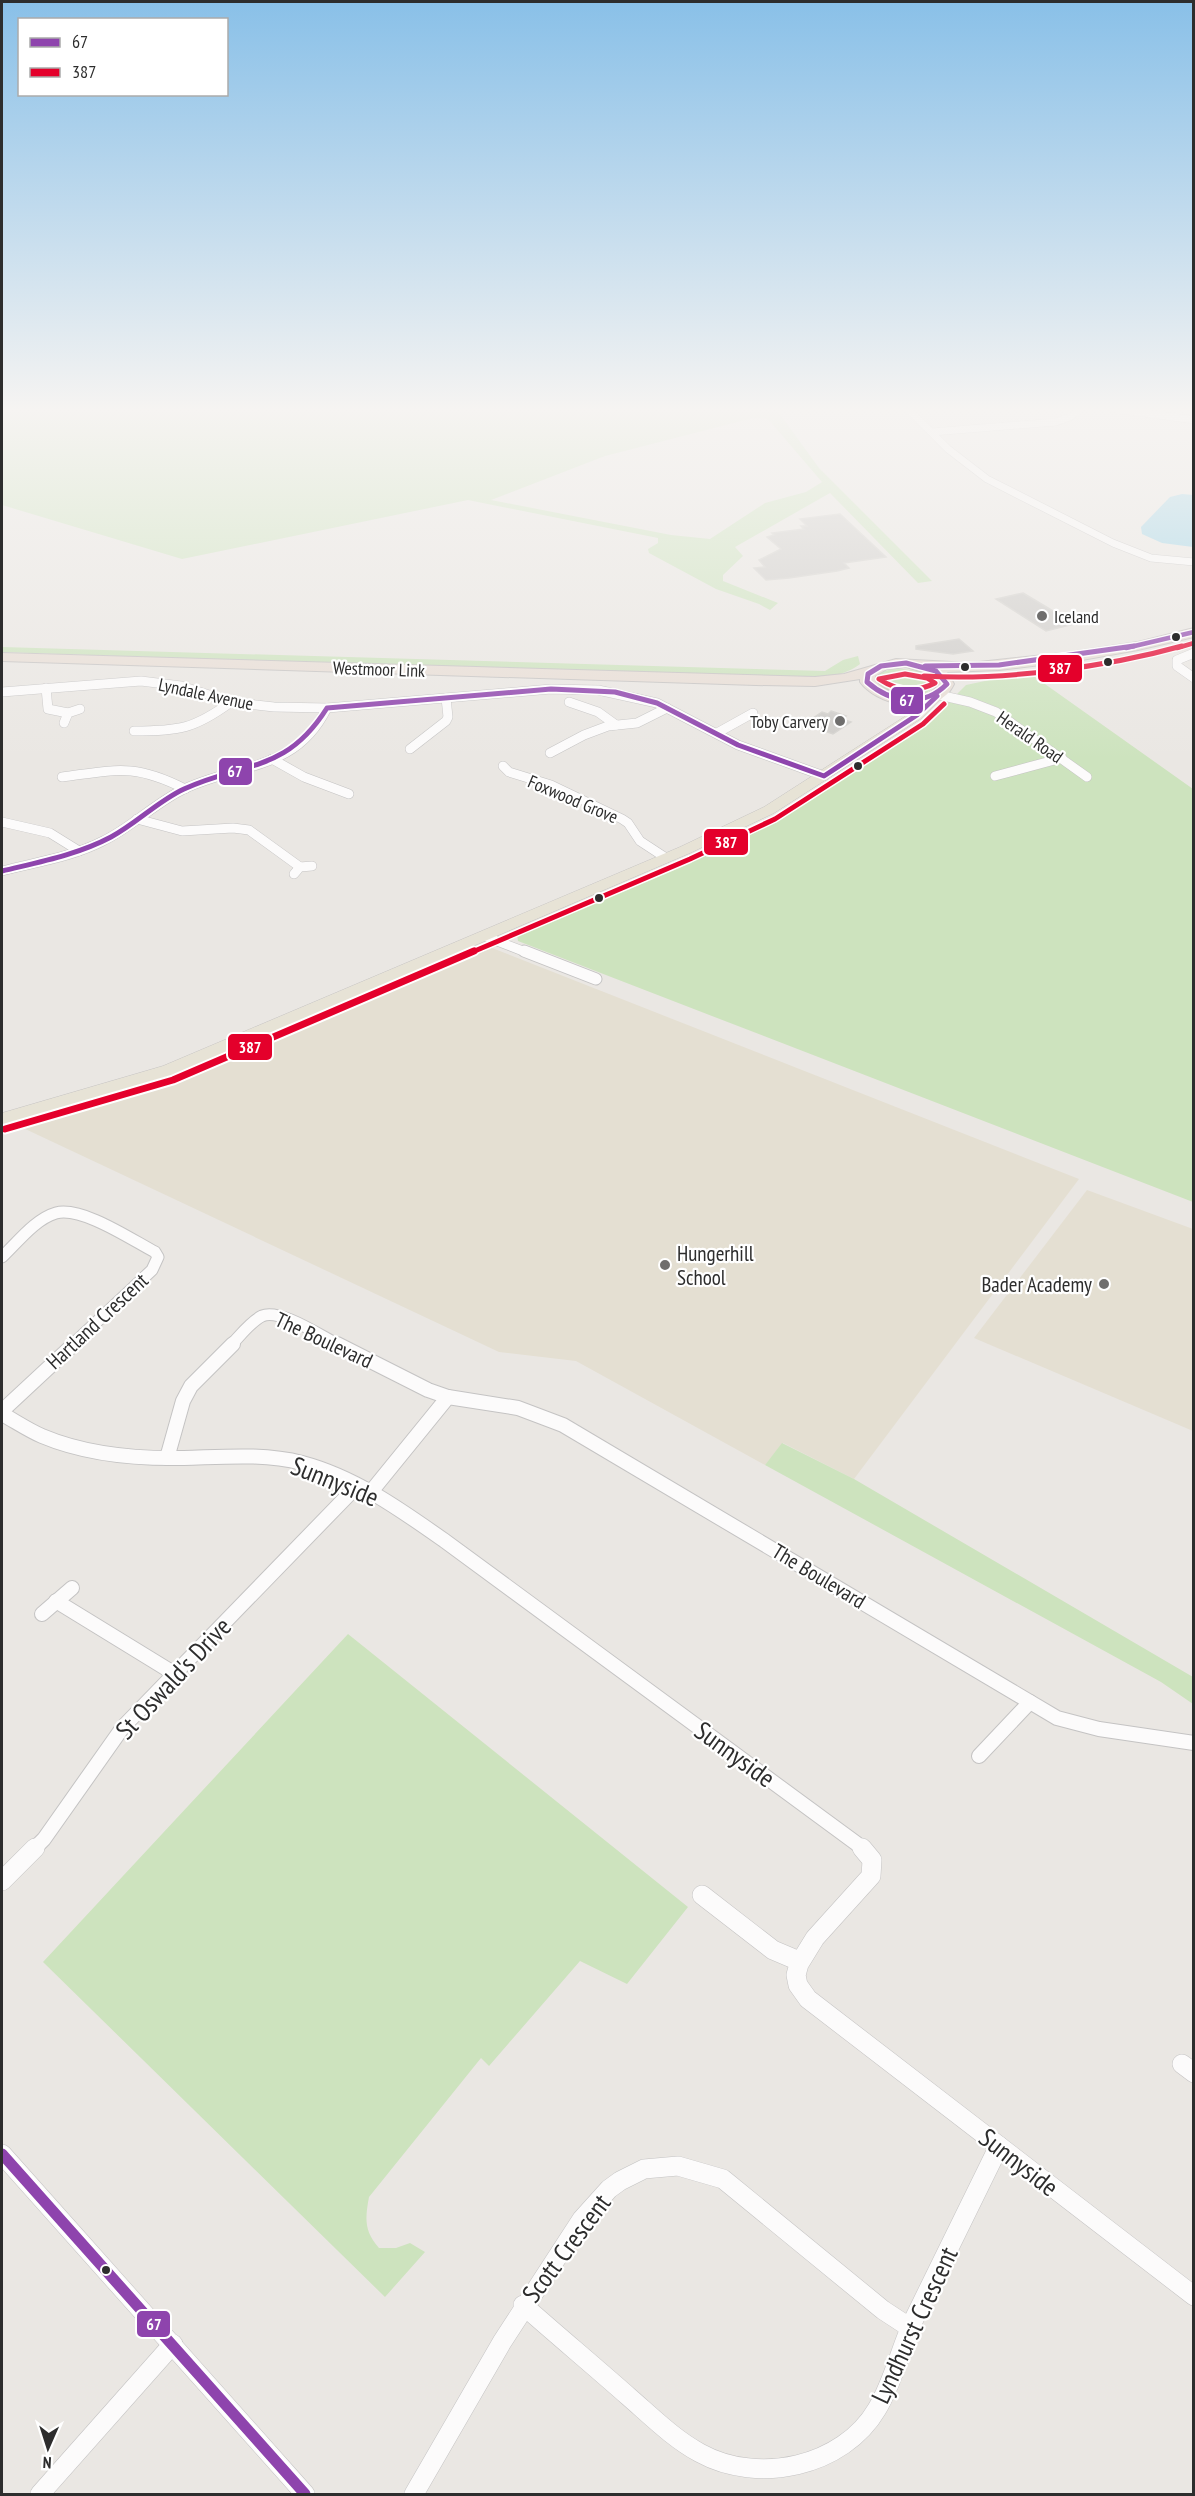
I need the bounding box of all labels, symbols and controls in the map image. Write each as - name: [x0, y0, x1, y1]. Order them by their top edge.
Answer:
- legend: [18, 18, 228, 96]
- text: 67: [72, 30, 88, 53]
- text: 387: [72, 60, 96, 83]
- place label: Iceland: [1054, 605, 1099, 628]
- marker: Iceland: [1035, 609, 1049, 623]
- unlabelled marker: [1170, 631, 1182, 643]
- line badge: 387: [1037, 654, 1083, 683]
- street label: Westmoor Link: [333, 656, 425, 682]
- unlabelled marker: [1102, 656, 1114, 668]
- text: 387: [1049, 658, 1071, 678]
- unlabelled marker: [959, 661, 971, 673]
- street label: Lyndale Avenue: [157, 673, 255, 715]
- line badge: 67: [890, 686, 924, 715]
- text: 67: [899, 690, 915, 710]
- street label: Herald Road: [992, 706, 1068, 768]
- place label: Toby Carvery: [750, 710, 828, 733]
- marker: Toby Carvery: [833, 714, 847, 728]
- line badge: 67: [218, 757, 253, 786]
- unlabelled marker: [852, 760, 864, 772]
- text: 67: [227, 761, 243, 781]
- street label: Foxwood Grove: [524, 770, 622, 828]
- line badge: 387: [703, 828, 749, 856]
- text: 387: [715, 832, 737, 852]
- unlabelled marker: [593, 892, 605, 904]
- line badge: 387: [227, 1033, 273, 1061]
- text: 387: [239, 1037, 261, 1057]
- place label: Hungerhill School: [677, 1240, 754, 1291]
- marker: Hungerhill School: [658, 1258, 672, 1272]
- street label: Hartland Crescent: [40, 1267, 154, 1375]
- place label: Bader Academy: [981, 1271, 1092, 1298]
- marker: Bader Academy: [1097, 1277, 1111, 1291]
- street label: The Boulevard: [271, 1306, 377, 1374]
- street label: Sunnyside: [286, 1449, 384, 1513]
- street label: The Boulevard: [767, 1538, 871, 1614]
- street label: St Oswald's Drive: [108, 1610, 238, 1746]
- street label: Sunnyside: [688, 1714, 782, 1794]
- street label: Sunnyside: [973, 2121, 1065, 2203]
- street label: Scott Crescent: [515, 2187, 617, 2309]
- street label: Lyndhurst Crescent: [863, 2242, 965, 2408]
- unlabelled marker: [100, 2264, 112, 2276]
- line badge: 67: [136, 2310, 171, 2338]
- text: 67: [146, 2314, 162, 2334]
- north arrow: [18, 2418, 78, 2478]
- text: N: [42, 2453, 52, 2473]

